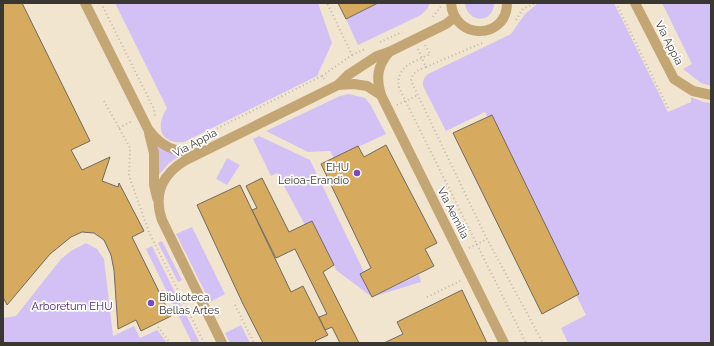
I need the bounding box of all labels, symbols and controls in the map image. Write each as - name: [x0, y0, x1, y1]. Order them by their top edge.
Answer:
- street label: Via Appia: [652, 19, 686, 67]
- street label: Via Appia: [171, 126, 219, 160]
- place label: EHU Leioa-Erandio: [278, 161, 349, 187]
- marker: EHU Leioa-Erandio: [352, 168, 362, 178]
- street label: Via Aemilia: [435, 185, 471, 241]
- place label: Biblioteca Bellas Artes: [159, 291, 219, 317]
- marker: Biblioteca Bellas Artes: [146, 298, 156, 308]
- park label: Arboretum EHU: [32, 300, 112, 313]

